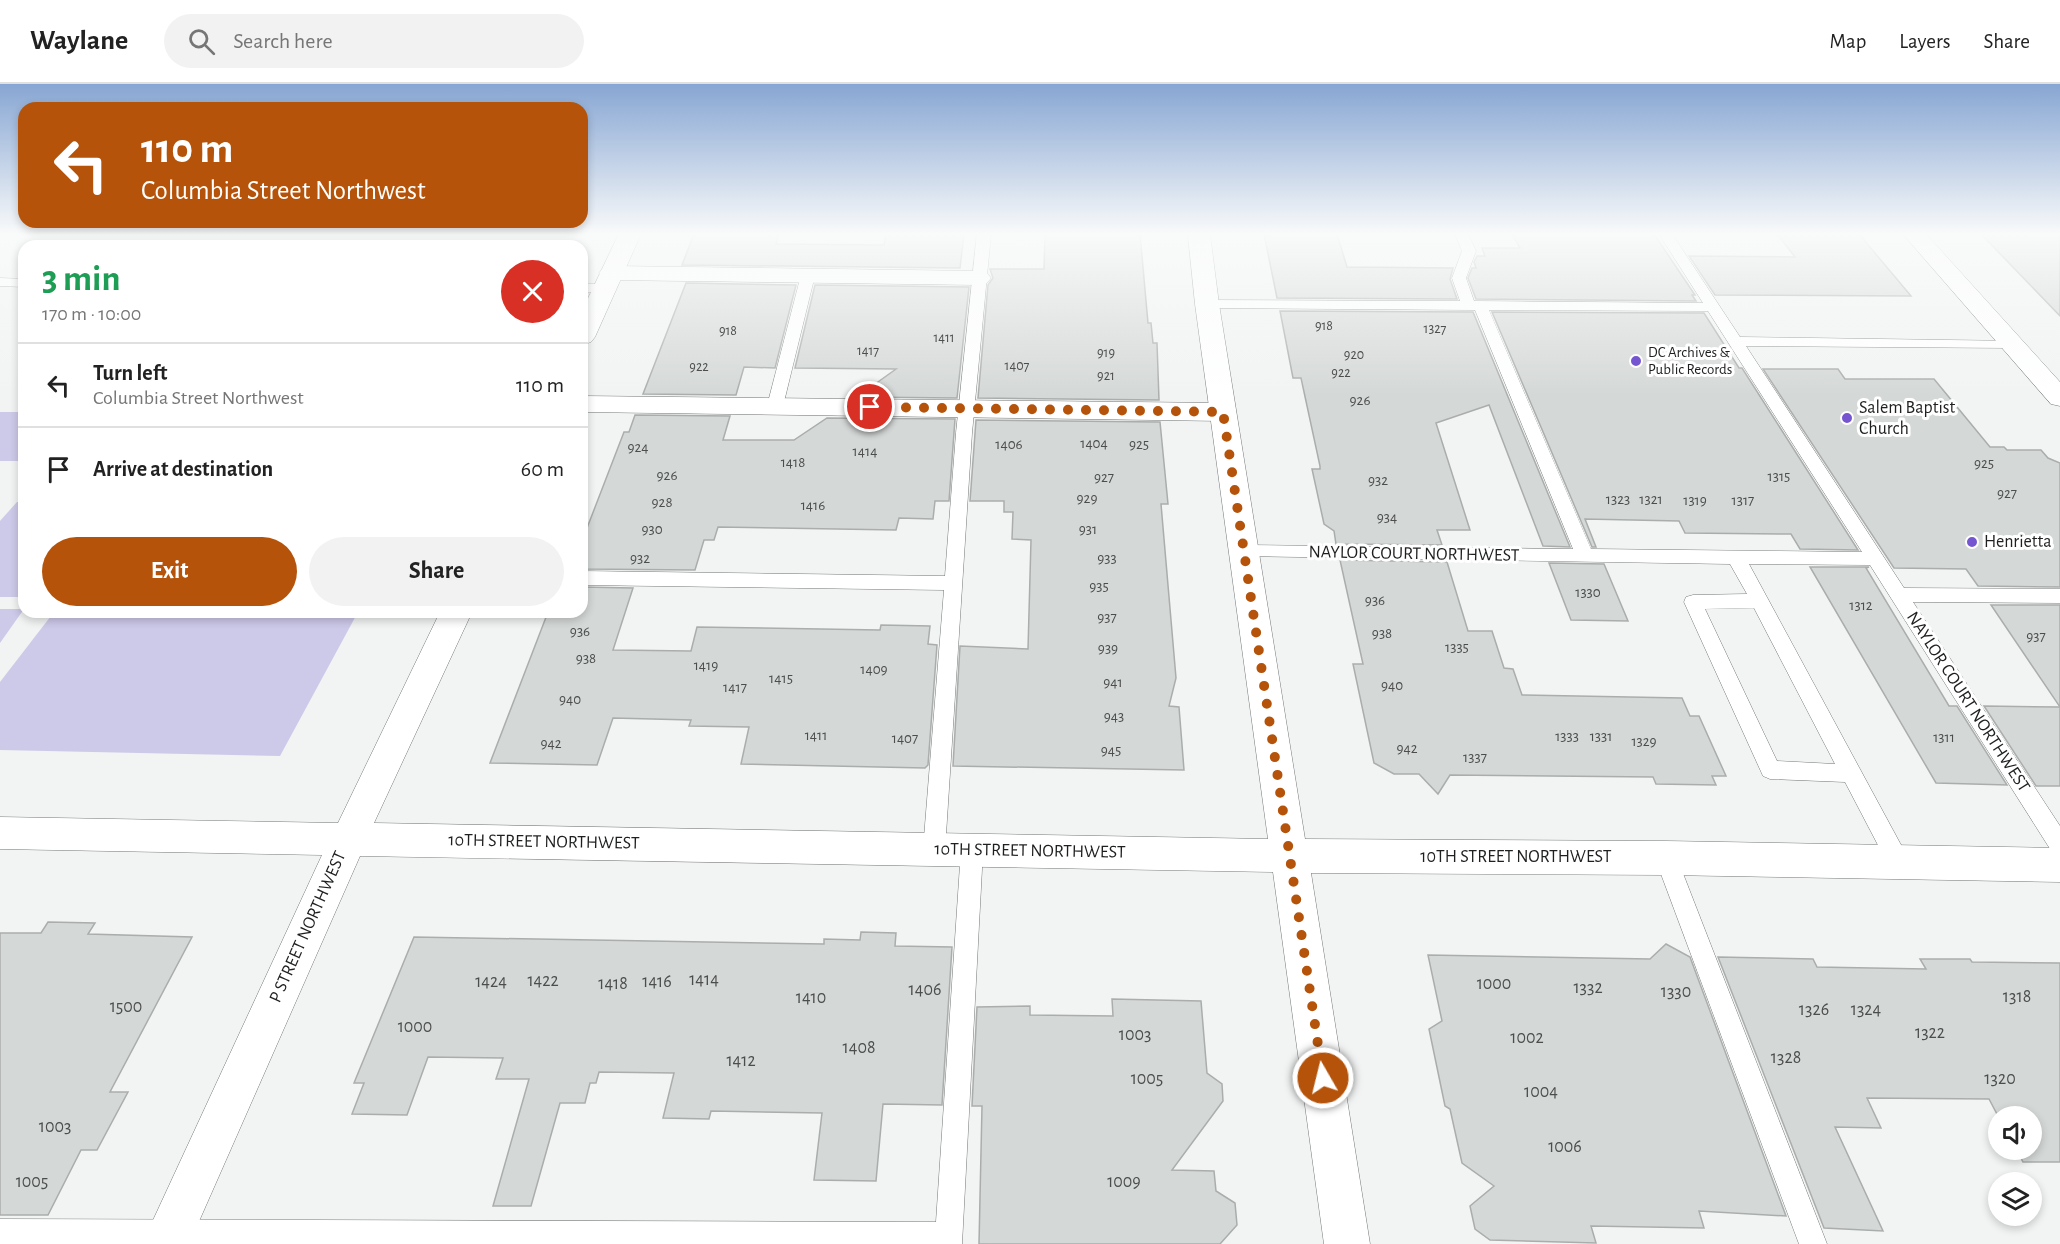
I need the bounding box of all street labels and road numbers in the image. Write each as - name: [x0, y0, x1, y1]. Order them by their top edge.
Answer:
- street label: NAYLOR COURT NORTHWEST: [1308, 543, 1520, 565]
- street label: NAYLOR COURT NORTHWEST: [1903, 609, 2033, 796]
- street label: 10TH STREET NORTHWEST: [448, 831, 640, 853]
- street label: 10TH STREET NORTHWEST: [934, 840, 1126, 862]
- street label: P STREET NORTHWEST: [266, 848, 350, 1005]
- street label: 10TH STREET NORTHWEST: [1420, 848, 1612, 866]

